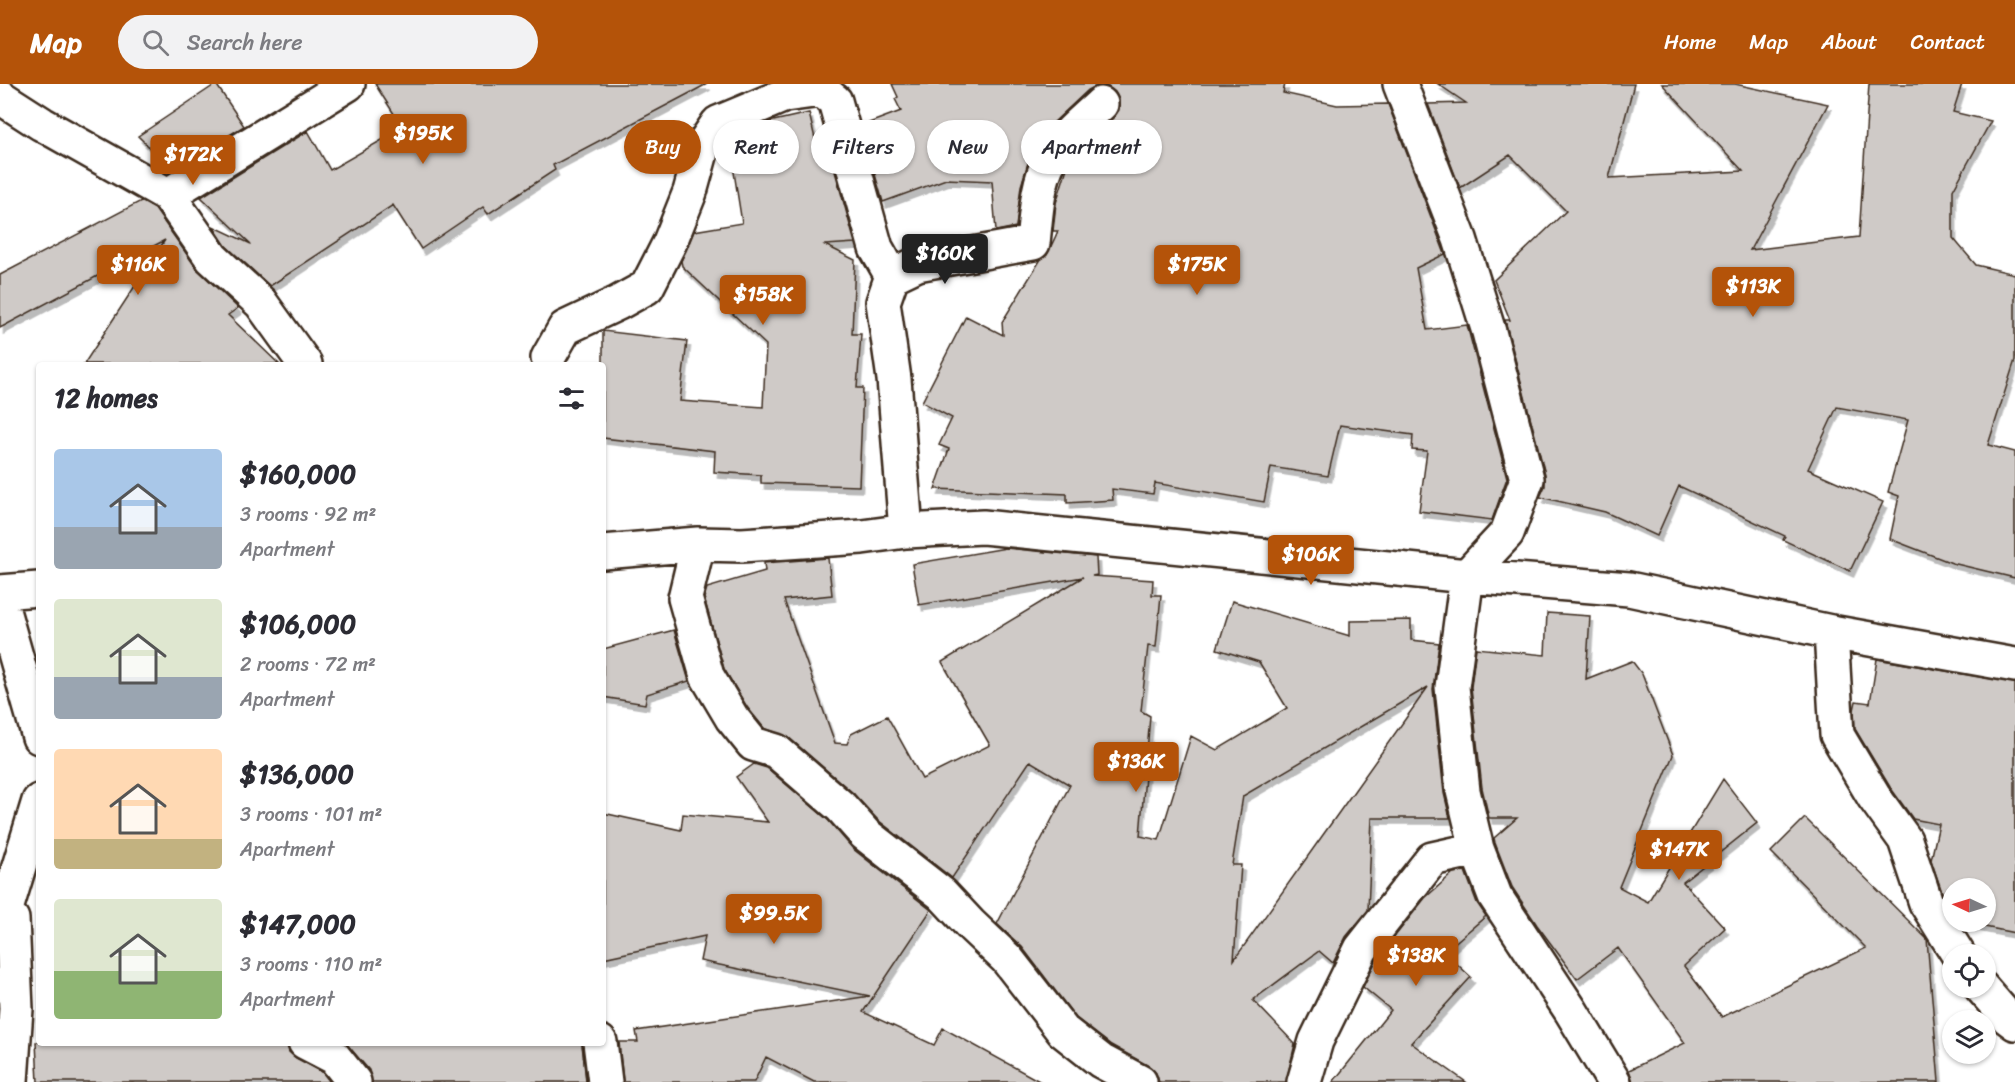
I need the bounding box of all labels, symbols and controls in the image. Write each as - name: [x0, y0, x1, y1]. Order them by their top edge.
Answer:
- search box: [118, 15, 538, 69]
- text: Map: [30, 18, 82, 67]
- text: Search here: [187, 23, 303, 62]
- text: Home: [1664, 23, 1716, 61]
- text: Map: [1749, 23, 1788, 61]
- text: About: [1821, 23, 1878, 61]
- text: Contact: [1911, 23, 1985, 61]
- icon: search: [139, 26, 172, 59]
- pin: $195K: [381, 114, 465, 165]
- text: $195K: [394, 116, 452, 151]
- chip: Buy: [624, 120, 701, 174]
- chip: Rent: [713, 120, 799, 174]
- chip: Filters: [811, 120, 915, 174]
- chip: New: [927, 120, 1009, 174]
- chip: Apartment: [1021, 120, 1162, 174]
- pin: $172K: [151, 135, 235, 186]
- text: $172K: [164, 137, 222, 172]
- pin: $160K: [903, 234, 987, 285]
- text: $160K: [916, 236, 974, 271]
- pin: $116K: [96, 245, 180, 296]
- pin: $175K: [1155, 245, 1239, 296]
- text: $116K: [111, 247, 165, 282]
- text: $175K: [1168, 247, 1226, 282]
- pin: $113K: [1711, 267, 1795, 318]
- text: $113K: [1726, 269, 1780, 304]
- pin: $158K: [721, 275, 805, 326]
- text: $158K: [734, 277, 792, 312]
- text: 12 homes: [54, 375, 158, 421]
- icon: filters: [555, 382, 588, 415]
- text: $160,000: [240, 451, 356, 497]
- icon: home: [102, 473, 174, 545]
- text: 3 rooms · 92 m²: [240, 497, 376, 532]
- text: Apartment: [240, 532, 334, 567]
- pin: $106K: [1269, 535, 1353, 586]
- text: $106K: [1282, 537, 1340, 572]
- text: $106,000: [240, 601, 356, 647]
- icon: home: [102, 623, 174, 695]
- text: 2 rooms · 72 m²: [240, 647, 376, 682]
- text: Apartment: [240, 682, 334, 717]
- pin: $136K: [1094, 742, 1178, 793]
- text: $136K: [1108, 744, 1164, 779]
- text: $136,000: [240, 751, 354, 797]
- icon: home: [102, 773, 174, 845]
- text: 3 rooms · 101 m²: [240, 797, 382, 832]
- pin: $147K: [1637, 830, 1721, 881]
- text: Apartment: [240, 832, 334, 867]
- text: $147K: [1650, 832, 1708, 867]
- north arrow: [1942, 878, 1996, 932]
- map controls: [1942, 878, 1996, 1064]
- pin: $99.5K: [725, 894, 823, 945]
- text: $99.5K: [740, 896, 808, 931]
- text: $147,000: [240, 901, 356, 947]
- icon: home: [102, 923, 174, 995]
- pin: $138K: [1374, 936, 1458, 987]
- text: $138K: [1387, 938, 1445, 973]
- button: locate: [1942, 944, 1996, 998]
- text: 3 rooms · 110 m²: [240, 947, 382, 982]
- text: Apartment: [240, 982, 334, 1017]
- button: layers: [1942, 1010, 1996, 1064]

